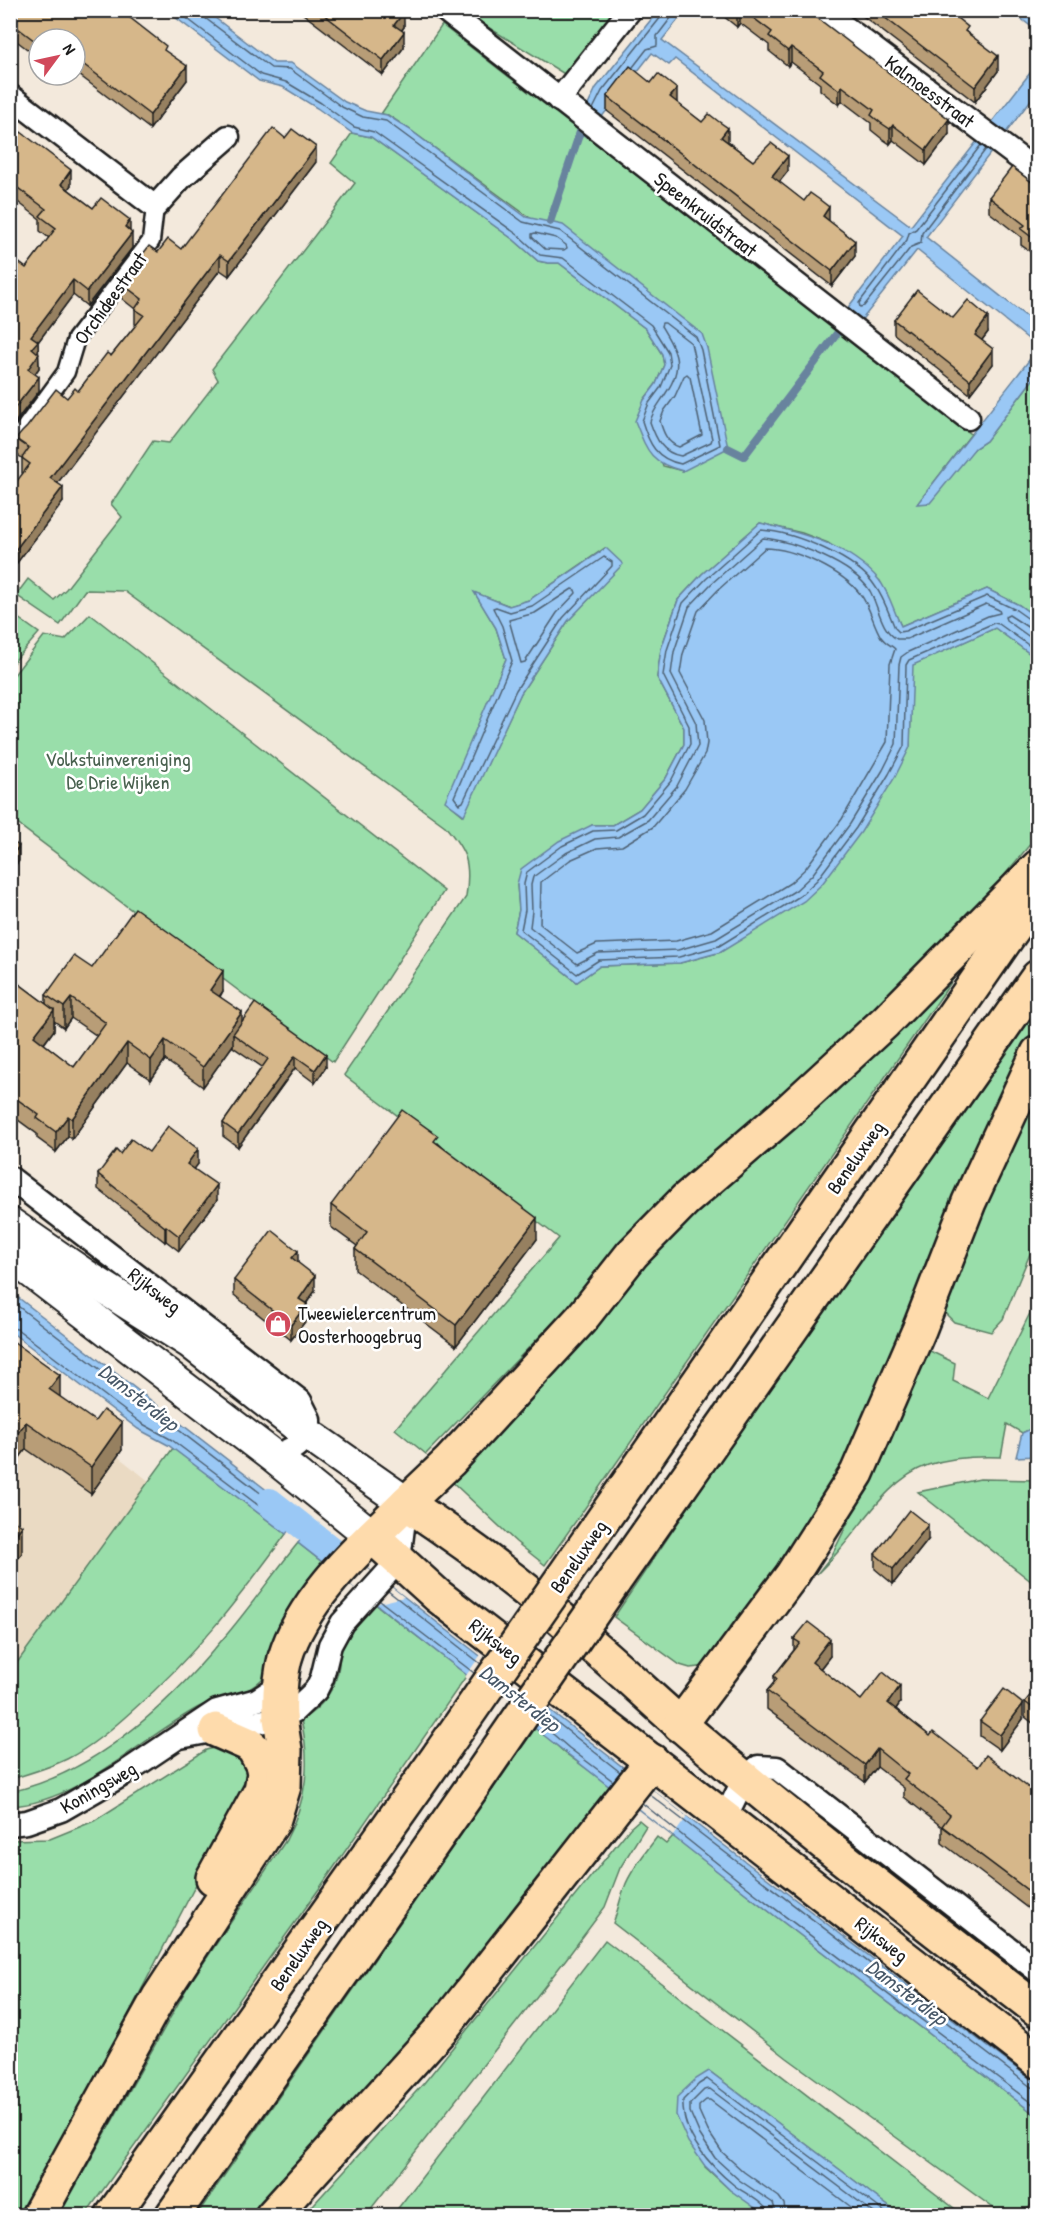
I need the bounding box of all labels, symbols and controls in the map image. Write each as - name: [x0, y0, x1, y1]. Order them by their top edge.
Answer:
- north arrow: [27, 27, 87, 87]
- text: N: [58, 39, 81, 59]
- street label: Kalmoesstraat: [880, 48, 981, 134]
- street label: Speenkruidstraat: [649, 165, 764, 263]
- street label: Orchideestraat: [67, 245, 153, 350]
- park label: Volkstuinvereniging De Drie Wijken: [45, 745, 191, 795]
- street label: Beneluxweg: [820, 1115, 890, 1199]
- street label: Rijksweg: [123, 1261, 187, 1319]
- place label: Tweewielercentrum Oosterhoogebrug: [298, 1299, 436, 1349]
- shop icon: Tweewielercentrum Oosterhoogebrug: [263, 1309, 293, 1339]
- water label: Damsterdiep: [93, 1356, 187, 1439]
- street label: Beneluxweg: [543, 1514, 613, 1598]
- street label: Rijksweg: [464, 1612, 528, 1670]
- water label: Damsterdiep: [474, 1657, 568, 1740]
- street label: Koningsweg: [55, 1754, 141, 1820]
- street label: Rijksweg: [850, 1910, 914, 1968]
- street label: Beneluxweg: [263, 1912, 333, 1996]
- water label: Damsterdiep: [861, 1952, 955, 2033]

